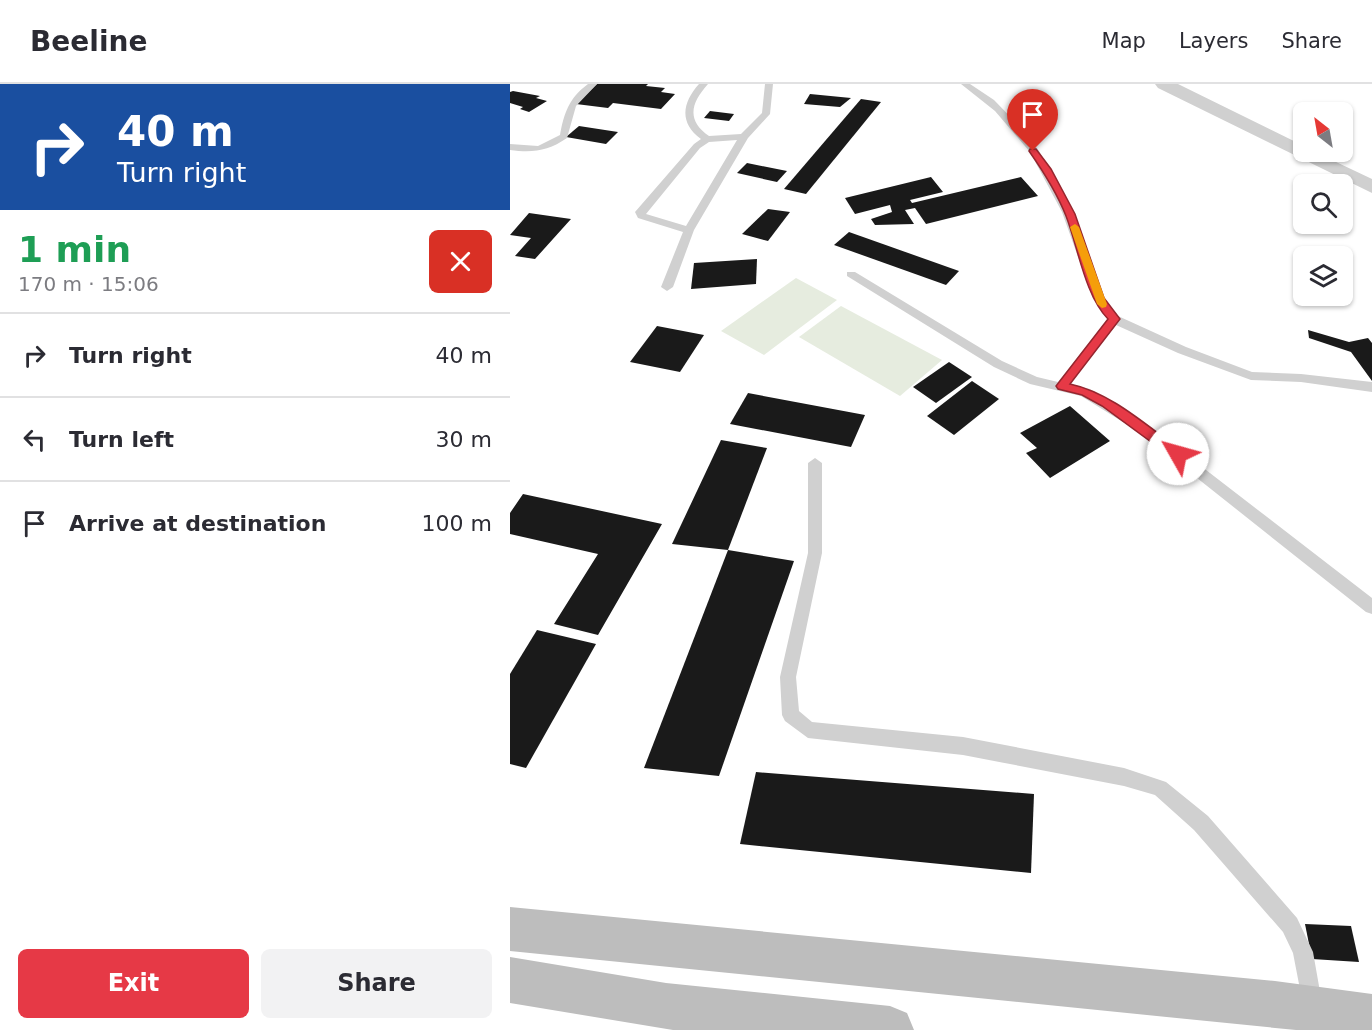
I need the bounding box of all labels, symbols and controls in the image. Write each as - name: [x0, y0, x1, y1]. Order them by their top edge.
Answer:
- text: Beeline: [30, 25, 147, 58]
- text: Map: [1102, 29, 1146, 53]
- text: Layers: [1179, 29, 1248, 53]
- text: Share: [1281, 29, 1342, 53]
- pin: [1007, 89, 1058, 151]
- icon: arrive: [1016, 98, 1049, 131]
- north arrow: [1293, 102, 1353, 162]
- map controls: [1293, 102, 1353, 306]
- text: 40 m: [117, 107, 234, 156]
- icon: right: [18, 108, 96, 186]
- text: Turn right: [117, 157, 246, 188]
- button: search: [1293, 174, 1353, 234]
- text: 1 min: [18, 229, 131, 270]
- button: close: [429, 230, 492, 293]
- button: layers: [1293, 246, 1353, 306]
- text: 170 m · 15:06: [18, 272, 159, 296]
- icon: right: [18, 339, 51, 372]
- text: Turn right: [69, 343, 192, 368]
- text: 40 m: [436, 343, 492, 368]
- position arrow: [1146, 422, 1210, 486]
- icon: left: [18, 423, 51, 456]
- text: Turn left: [69, 427, 174, 452]
- text: 30 m: [436, 427, 492, 452]
- icon: arrive: [18, 507, 51, 540]
- text: Arrive at destination: [69, 511, 326, 536]
- text: 100 m: [422, 511, 492, 536]
- button: Exit: [18, 949, 249, 1018]
- button: Share: [261, 949, 492, 1018]

